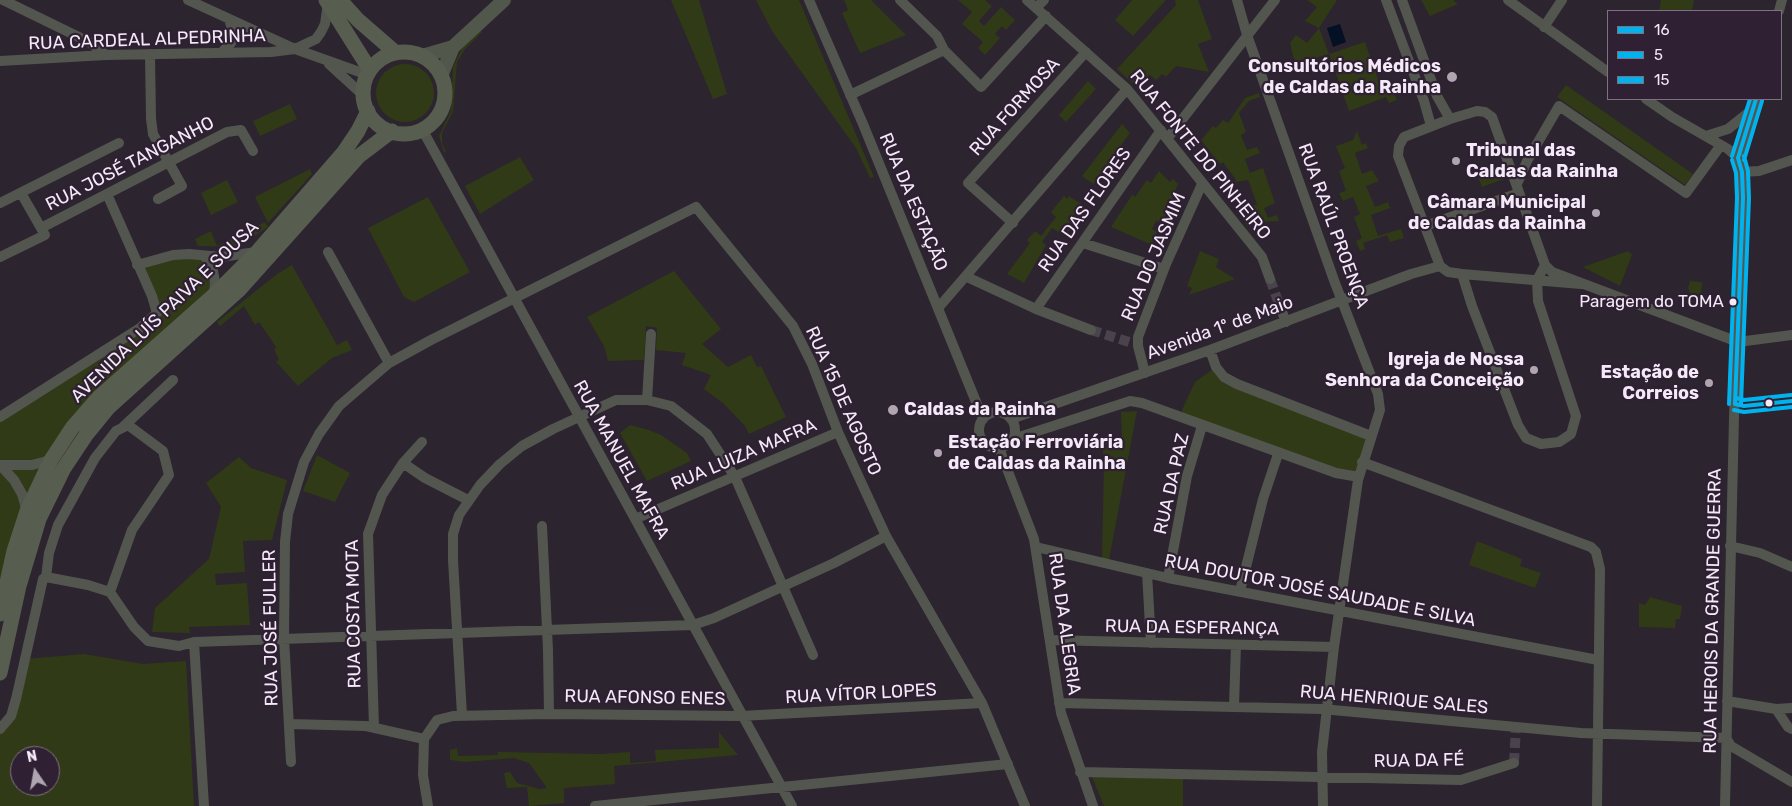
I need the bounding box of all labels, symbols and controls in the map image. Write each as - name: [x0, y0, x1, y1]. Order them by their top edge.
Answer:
- legend: [1607, 10, 1782, 100]
- text: 16: [1654, 21, 1669, 39]
- street label: RUA CARDEAL ALPEDRINHA: [28, 25, 266, 55]
- text: 5: [1654, 46, 1663, 64]
- street label: RUA FORMOSA: [965, 53, 1065, 161]
- place label: Consultórios Médicos de Caldas da Rainha: [1248, 56, 1441, 98]
- street label: RUA FONTE DO PINHEIRO: [1125, 66, 1275, 244]
- marker: Consultórios Médicos de Caldas da Rainha: [1445, 70, 1459, 84]
- text: 15: [1654, 71, 1669, 89]
- street label: RUA JOSÉ TANGANHO: [42, 112, 218, 216]
- street label: RUA DA ESTAÇÃO: [874, 130, 952, 274]
- street label: RUA RAÚL PROENÇA: [1293, 140, 1373, 312]
- place label: Tribunal das Caldas da Rainha: [1466, 140, 1618, 182]
- street label: RUA DAS FLORES: [1034, 144, 1136, 276]
- marker: Tribunal das Caldas da Rainha: [1450, 155, 1462, 167]
- street label: RUA DO JASMIM: [1117, 190, 1191, 324]
- place label: Câmara Municipal de Caldas da Rainha: [1408, 192, 1586, 234]
- marker: Câmara Municipal de Caldas da Rainha: [1590, 207, 1602, 219]
- street label: AVENIDA LUÍS PAIVA E SOUSA: [67, 217, 263, 407]
- street label: Avenida 1º de Maio: [1144, 291, 1296, 365]
- place label: Paragem do TOMA: [1579, 292, 1724, 312]
- marker: Paragem do TOMA: [1728, 297, 1738, 307]
- street label: RUA 15 DE AGOSTO: [800, 323, 886, 479]
- place label: Igreja de Nossa Senhora da Conceição: [1325, 349, 1524, 392]
- place label: Estação de Correios: [1600, 362, 1699, 404]
- marker: Igreja de Nossa Senhora da Conceição: [1528, 364, 1540, 376]
- street label: RUA MANUEL MAFRA: [568, 377, 674, 543]
- marker: Estação de Correios: [1703, 377, 1715, 389]
- unlabelled marker: [1764, 398, 1774, 408]
- place label: Caldas da Rainha: [904, 399, 1056, 421]
- marker: Caldas da Rainha: [886, 403, 900, 417]
- street label: RUA LUIZA MAFRA: [668, 415, 820, 495]
- street label: RUA DA PAZ: [1150, 431, 1194, 537]
- place label: Estação Ferroviária de Caldas da Rainha: [948, 432, 1126, 474]
- marker: Estação Ferroviária de Caldas da Rainha: [932, 447, 944, 459]
- street label: RUA HEROIS DA GRANDE GUERRA: [1700, 468, 1726, 754]
- street label: RUA COSTA MOTA: [342, 539, 366, 689]
- street label: RUA JOSÉ FULLER: [259, 549, 283, 707]
- street label: RUA DOUTOR JOSÉ SAUDADE E SILVA: [1162, 550, 1478, 632]
- street label: RUA DA ALEGRIA: [1043, 552, 1085, 696]
- street label: RUA DA ESPERANÇA: [1105, 616, 1279, 640]
- street label: RUA VÍTOR LOPES: [785, 679, 937, 709]
- street label: RUA HENRIQUE SALES: [1299, 681, 1489, 719]
- street label: RUA AFONSO ENES: [564, 686, 726, 710]
- north arrow: [10, 746, 60, 796]
- text: N: [25, 747, 39, 766]
- street label: RUA DA FÉ: [1373, 749, 1465, 773]

